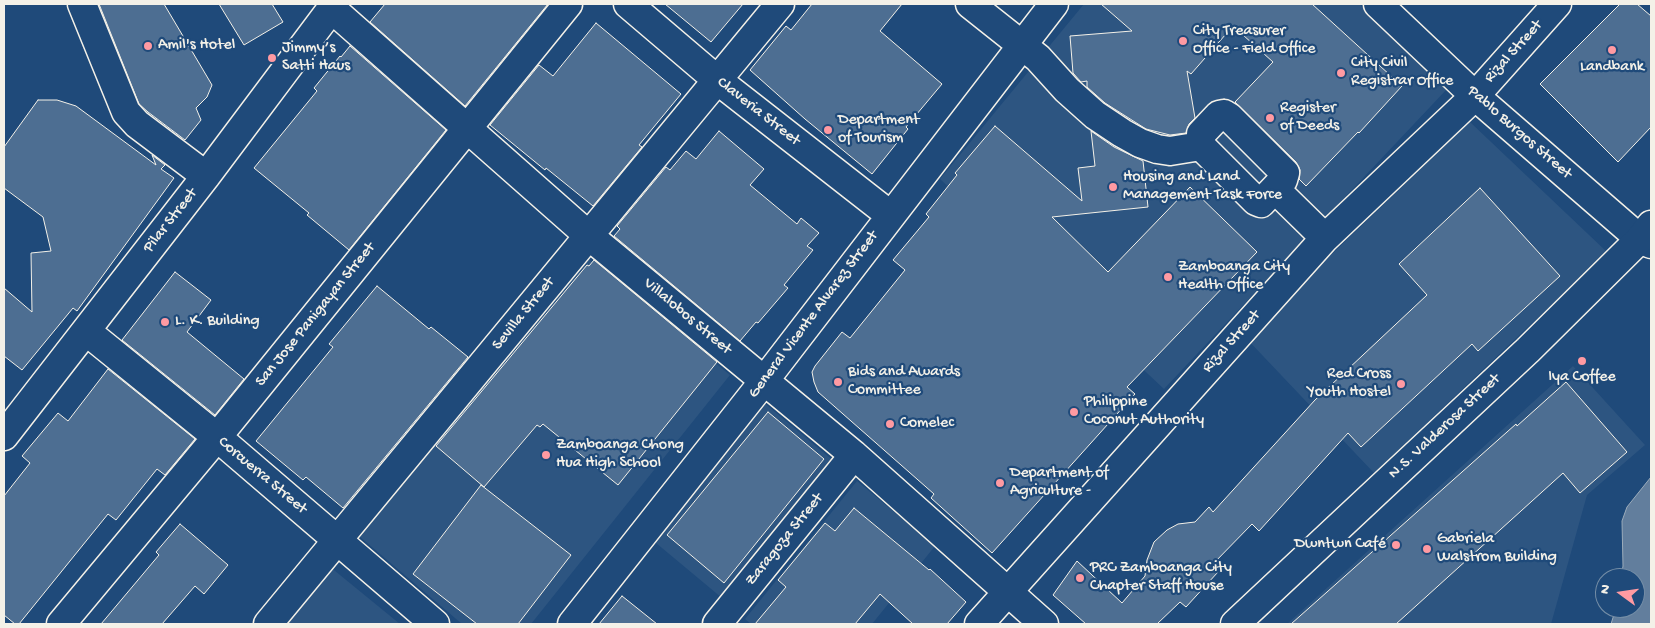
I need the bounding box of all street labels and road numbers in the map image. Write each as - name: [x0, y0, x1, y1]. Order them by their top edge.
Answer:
- street label: Rizal Street: [1481, 17, 1547, 87]
- street label: Claveria Street: [712, 73, 804, 151]
- street label: Pablo Burgos Street: [1463, 82, 1575, 184]
- street label: Pilar Street: [140, 185, 202, 257]
- street label: General Vicente Alvarez Street: [745, 228, 883, 402]
- street label: San Jose Panigayan Street: [252, 239, 380, 391]
- street label: Sevilla Street: [489, 274, 559, 354]
- street label: Villalobos Street: [639, 275, 735, 359]
- street label: Rizal Street: [1199, 307, 1265, 377]
- street label: N.S. Valderosa Street: [1385, 370, 1505, 484]
- street label: Corcuerra Street: [214, 433, 310, 519]
- street label: Zaragoza Street: [742, 490, 828, 590]

